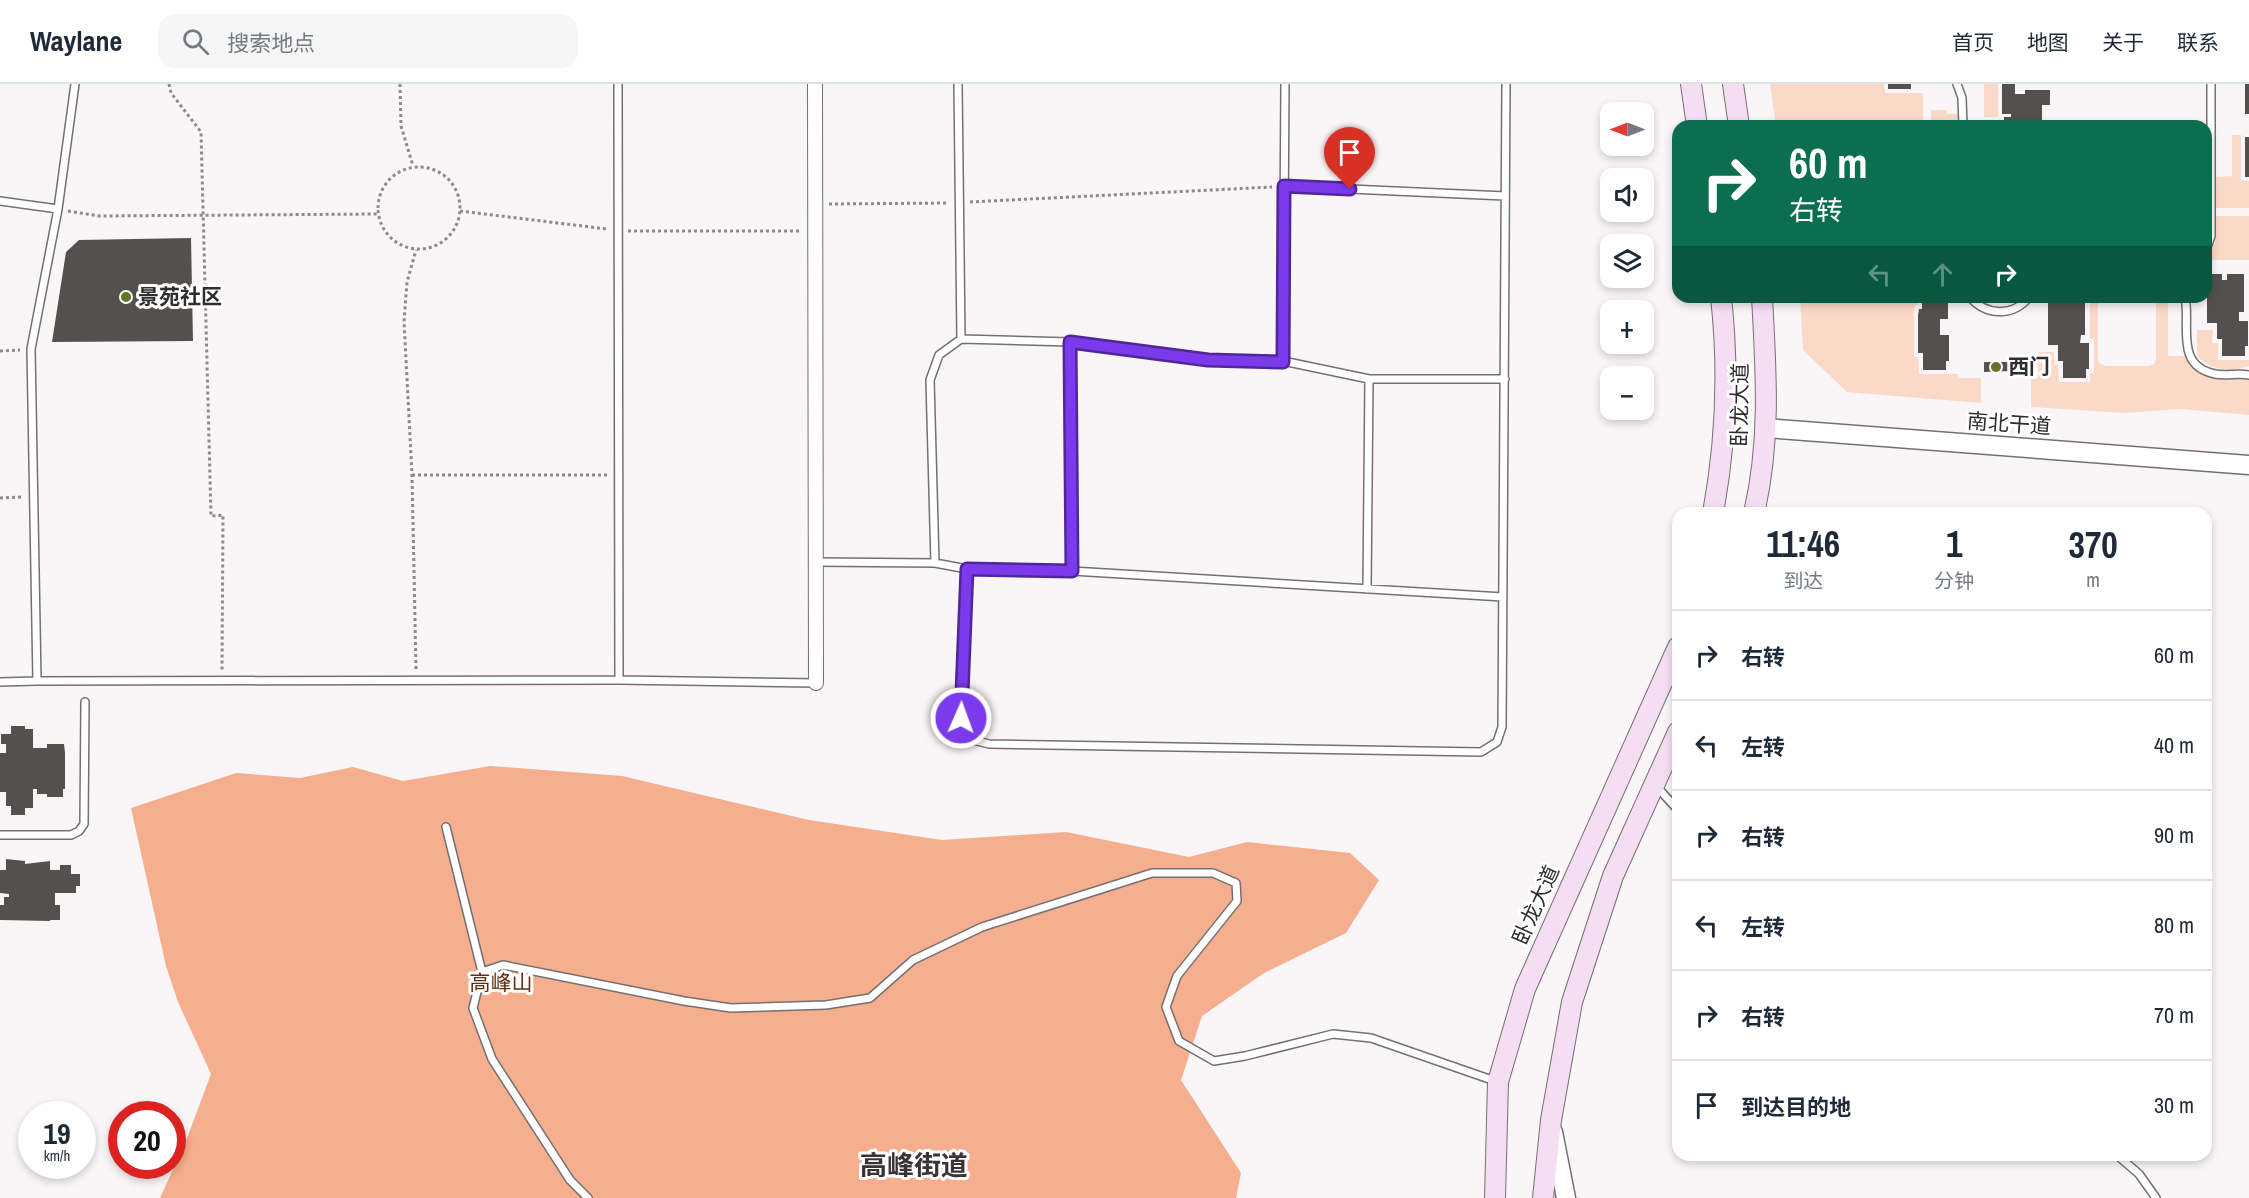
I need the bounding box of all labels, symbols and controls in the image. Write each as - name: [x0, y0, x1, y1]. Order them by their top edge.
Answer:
- search box: [158, 14, 578, 68]
- text: Waylane: [30, 22, 122, 60]
- icon: search: [179, 25, 212, 58]
- text: 搜索地点: [227, 28, 315, 58]
- text: 首页: [1952, 28, 1994, 57]
- text: 地图: [2027, 28, 2069, 57]
- text: 关于: [2102, 28, 2144, 57]
- text: 联系: [2177, 28, 2219, 57]
- north arrow: [1600, 102, 1654, 156]
- map controls: [1600, 102, 1654, 420]
- pin: [1324, 127, 1375, 189]
- text: 60 m: [1789, 135, 1868, 191]
- icon: arrive: [1333, 136, 1366, 169]
- icon: right: [1690, 144, 1768, 222]
- button: sound: [1600, 168, 1654, 222]
- text: 右转: [1789, 192, 1843, 228]
- button: layers: [1600, 234, 1654, 288]
- icon: left: [1863, 258, 1896, 291]
- icon: ahead: [1926, 258, 1959, 291]
- icon: right: [1989, 258, 2022, 291]
- place label: 景苑社区: [138, 282, 222, 311]
- marker: 景苑社区: [119, 290, 133, 304]
- button: +: [1600, 300, 1654, 354]
- place label: 西门: [2008, 352, 2050, 381]
- marker: 西门: [1989, 360, 2003, 374]
- street label: 卧龙大道: [1724, 363, 1755, 447]
- button: −: [1600, 366, 1654, 420]
- street label: 南北干道: [1966, 406, 2052, 441]
- text: 11:46: [1766, 520, 1840, 568]
- text: 1: [1946, 520, 1963, 568]
- text: 370: [2069, 521, 2118, 569]
- text: m: [2086, 566, 2100, 593]
- text: 到达: [1783, 567, 1823, 594]
- text: 分钟: [1934, 567, 1974, 594]
- icon: right: [1690, 639, 1723, 672]
- text: 60 m: [2154, 640, 2194, 670]
- text: 右转: [1741, 642, 1785, 672]
- position arrow: [929, 686, 993, 750]
- icon: left: [1690, 729, 1723, 762]
- text: 40 m: [2154, 730, 2194, 760]
- text: 左转: [1741, 732, 1785, 762]
- icon: right: [1690, 819, 1723, 852]
- text: 90 m: [2154, 820, 2194, 850]
- text: 右转: [1741, 822, 1785, 852]
- street label: 卧龙大道: [1505, 861, 1566, 949]
- icon: left: [1690, 909, 1723, 942]
- text: 80 m: [2154, 910, 2194, 940]
- text: 左转: [1741, 912, 1785, 942]
- park label: 高峰山: [470, 968, 533, 997]
- icon: right: [1690, 999, 1723, 1032]
- text: 70 m: [2154, 1000, 2194, 1030]
- text: 右转: [1741, 1002, 1785, 1032]
- icon: arrive: [1690, 1089, 1723, 1122]
- text: 30 m: [2154, 1090, 2194, 1120]
- text: 到达目的地: [1741, 1092, 1851, 1122]
- speed limit sign: 20: [108, 1101, 186, 1179]
- text: 19: [43, 1113, 71, 1153]
- text: km/h: [44, 1145, 70, 1166]
- district label: 高峰街道: [860, 1147, 968, 1183]

